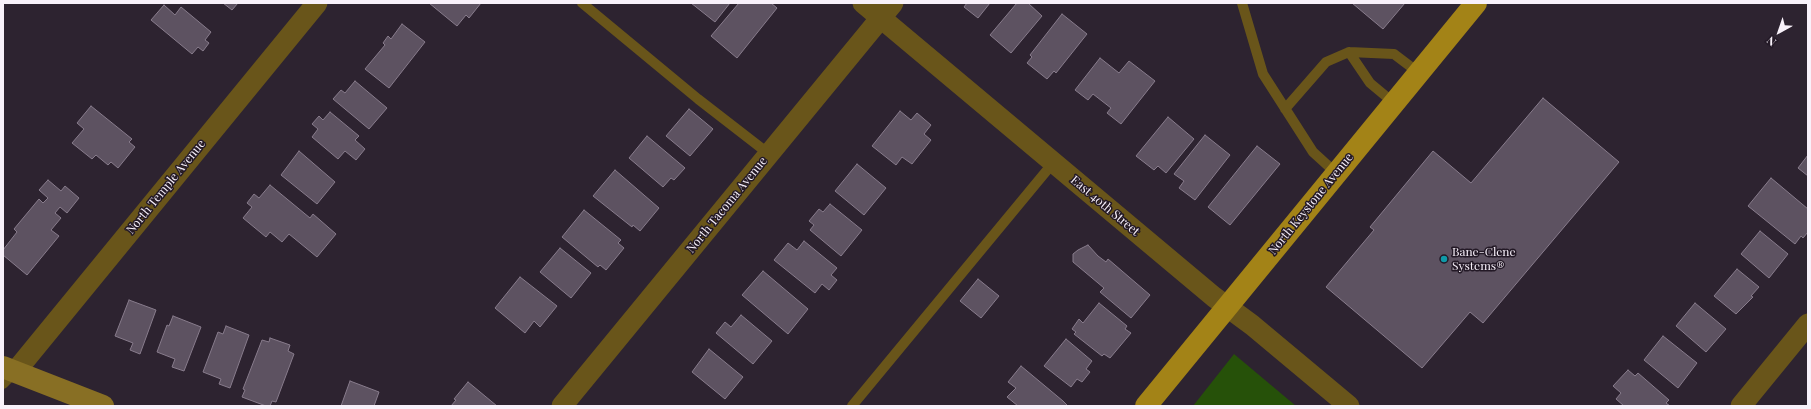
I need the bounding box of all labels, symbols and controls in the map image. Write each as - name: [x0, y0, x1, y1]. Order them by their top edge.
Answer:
- north arrow: [1759, 12, 1799, 52]
- text: N: [1763, 33, 1779, 50]
- street label: North Temple Avenue: [124, 137, 208, 237]
- street label: North Keystone Avenue: [1266, 150, 1356, 258]
- street label: North Tacoma Avenue: [684, 154, 770, 256]
- street label: East 40th Street: [1068, 173, 1142, 239]
- place label: Bane-Clene Systems®: [1452, 245, 1516, 273]
- marker: Bane-Clene Systems®: [1439, 254, 1449, 264]

